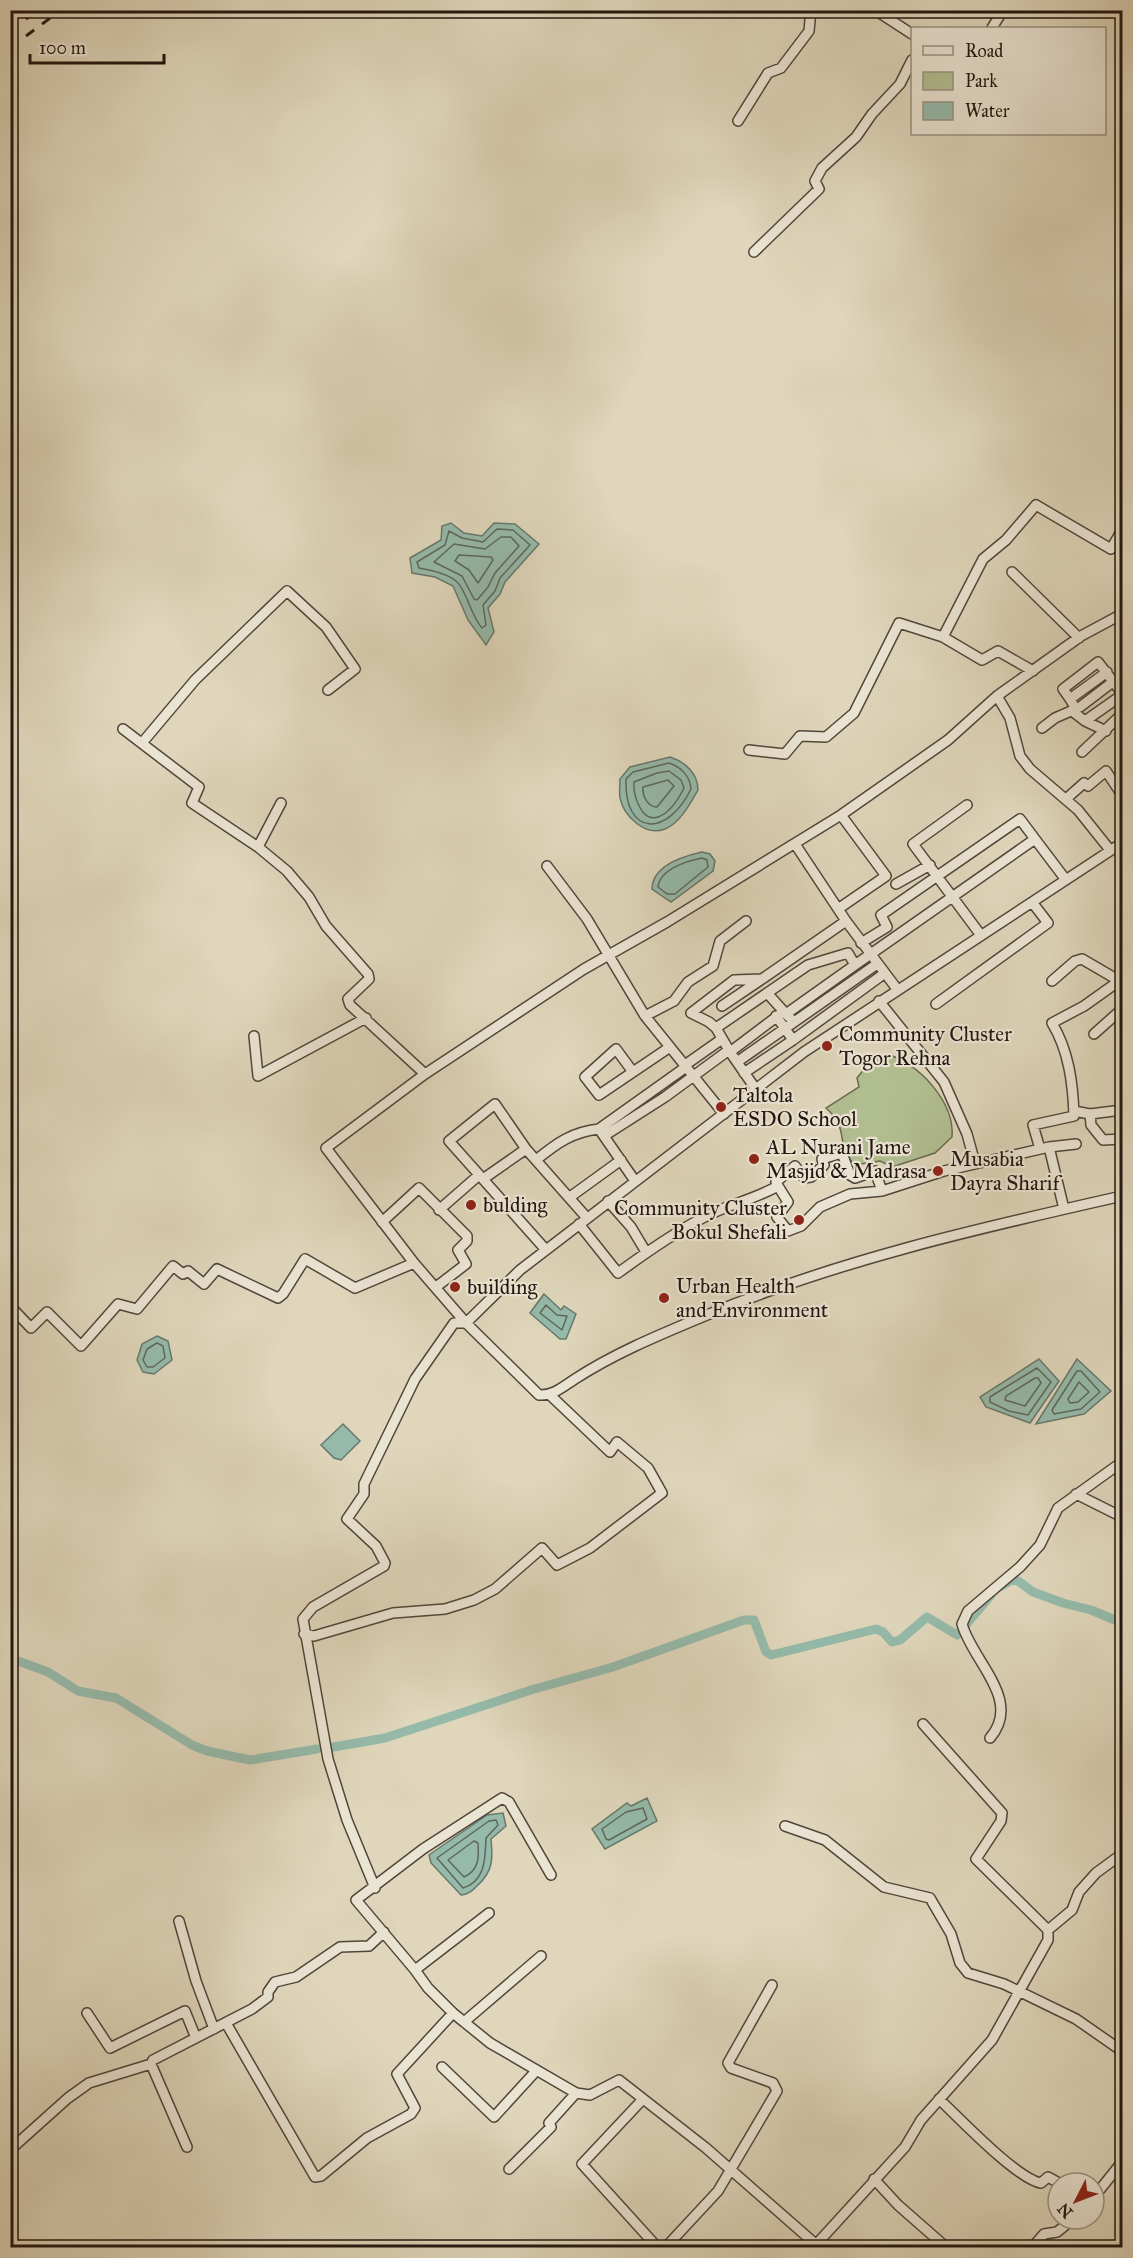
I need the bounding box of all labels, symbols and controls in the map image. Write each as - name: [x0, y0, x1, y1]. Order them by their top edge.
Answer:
- scale bar: [30, 27, 164, 65]
- legend: [911, 27, 1106, 135]
- text: 100 m: [39, 37, 86, 59]
- text: Road: [965, 40, 1003, 62]
- text: Park: [965, 70, 998, 92]
- text: Water: [965, 100, 1010, 122]
- place label: Community Cluster Togor Rehna: [839, 1021, 1012, 1071]
- marker: Community Cluster Togor Rehna: [820, 1039, 834, 1053]
- place label: Taltola ESDO School: [733, 1082, 857, 1132]
- marker: Taltola ESDO School: [714, 1100, 728, 1114]
- place label: AL Nurani Jame Masjid & Madrasa: [765, 1134, 927, 1184]
- place label: Musabia Dayra Sharif: [950, 1146, 1063, 1196]
- marker: AL Nurani Jame Masjid & Madrasa: [747, 1152, 761, 1166]
- marker: Musabia Dayra Sharif: [931, 1164, 945, 1178]
- place label: bulding: [483, 1192, 548, 1218]
- place label: Community Cluster Bokul Shefali: [614, 1195, 787, 1245]
- marker: bulding: [464, 1198, 478, 1212]
- marker: Community Cluster Bokul Shefali: [792, 1213, 806, 1227]
- place label: Urban Health and Environment: [676, 1273, 829, 1323]
- place label: building: [467, 1274, 537, 1300]
- marker: building: [448, 1280, 462, 1294]
- marker: Urban Health and Environment: [657, 1291, 671, 1305]
- north arrow: [1046, 2171, 1106, 2231]
- text: N: [1053, 2199, 1077, 2222]

